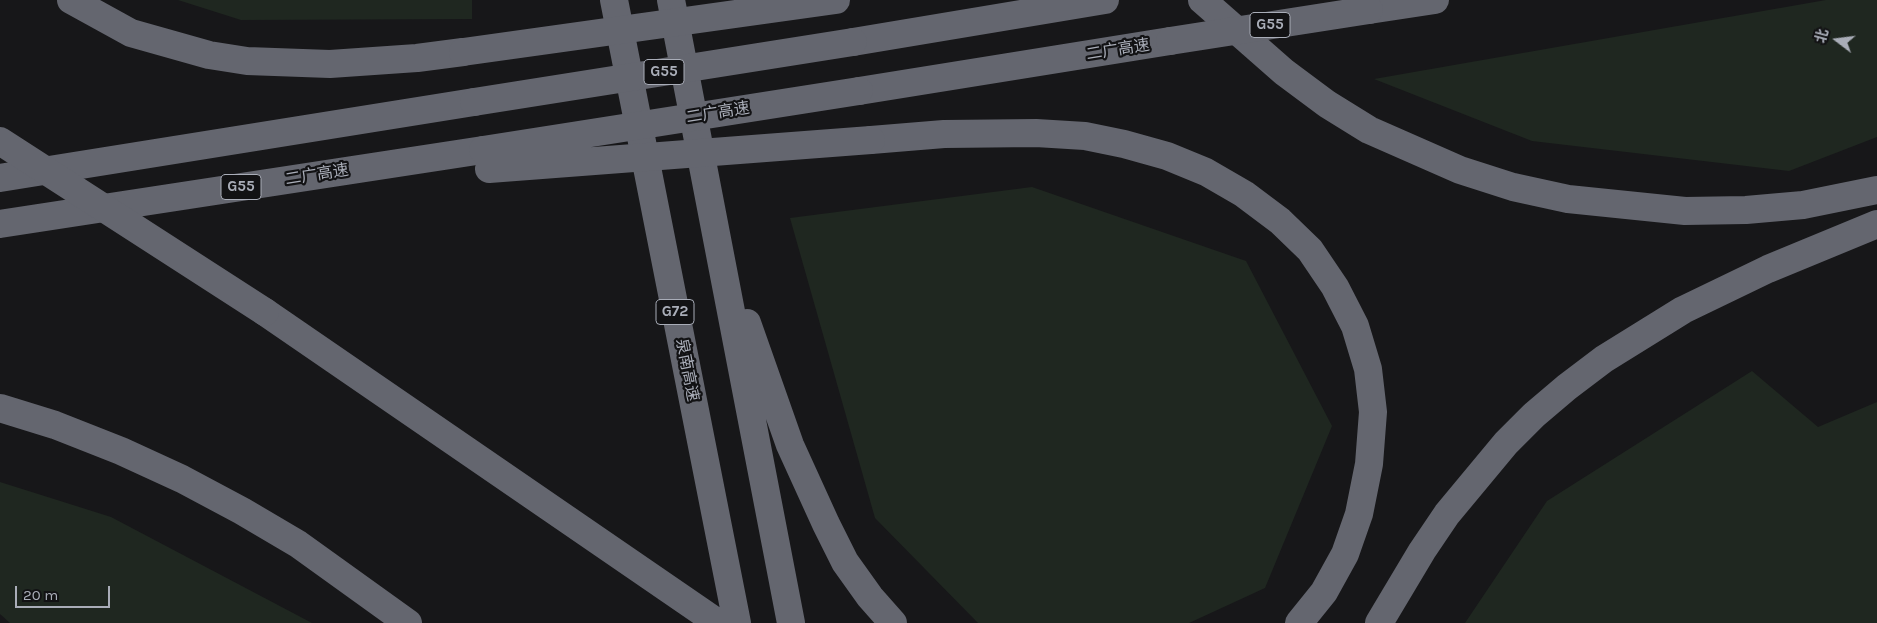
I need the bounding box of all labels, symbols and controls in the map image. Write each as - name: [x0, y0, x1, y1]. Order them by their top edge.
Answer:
- road number: G55: [1250, 12, 1290, 38]
- north arrow: [1812, 15, 1862, 65]
- text: 北: [1812, 27, 1832, 45]
- street label: 二广高速: [1085, 36, 1151, 64]
- road number: G55: [644, 60, 684, 84]
- street label: 二广高速: [685, 99, 751, 127]
- street label: 二广高速: [284, 161, 350, 189]
- road number: G55: [221, 174, 261, 200]
- road number: G72: [656, 300, 694, 324]
- street label: 泉南高速: [671, 337, 703, 403]
- scale bar: [18, 576, 112, 608]
- text: 20 m: [23, 586, 58, 604]

